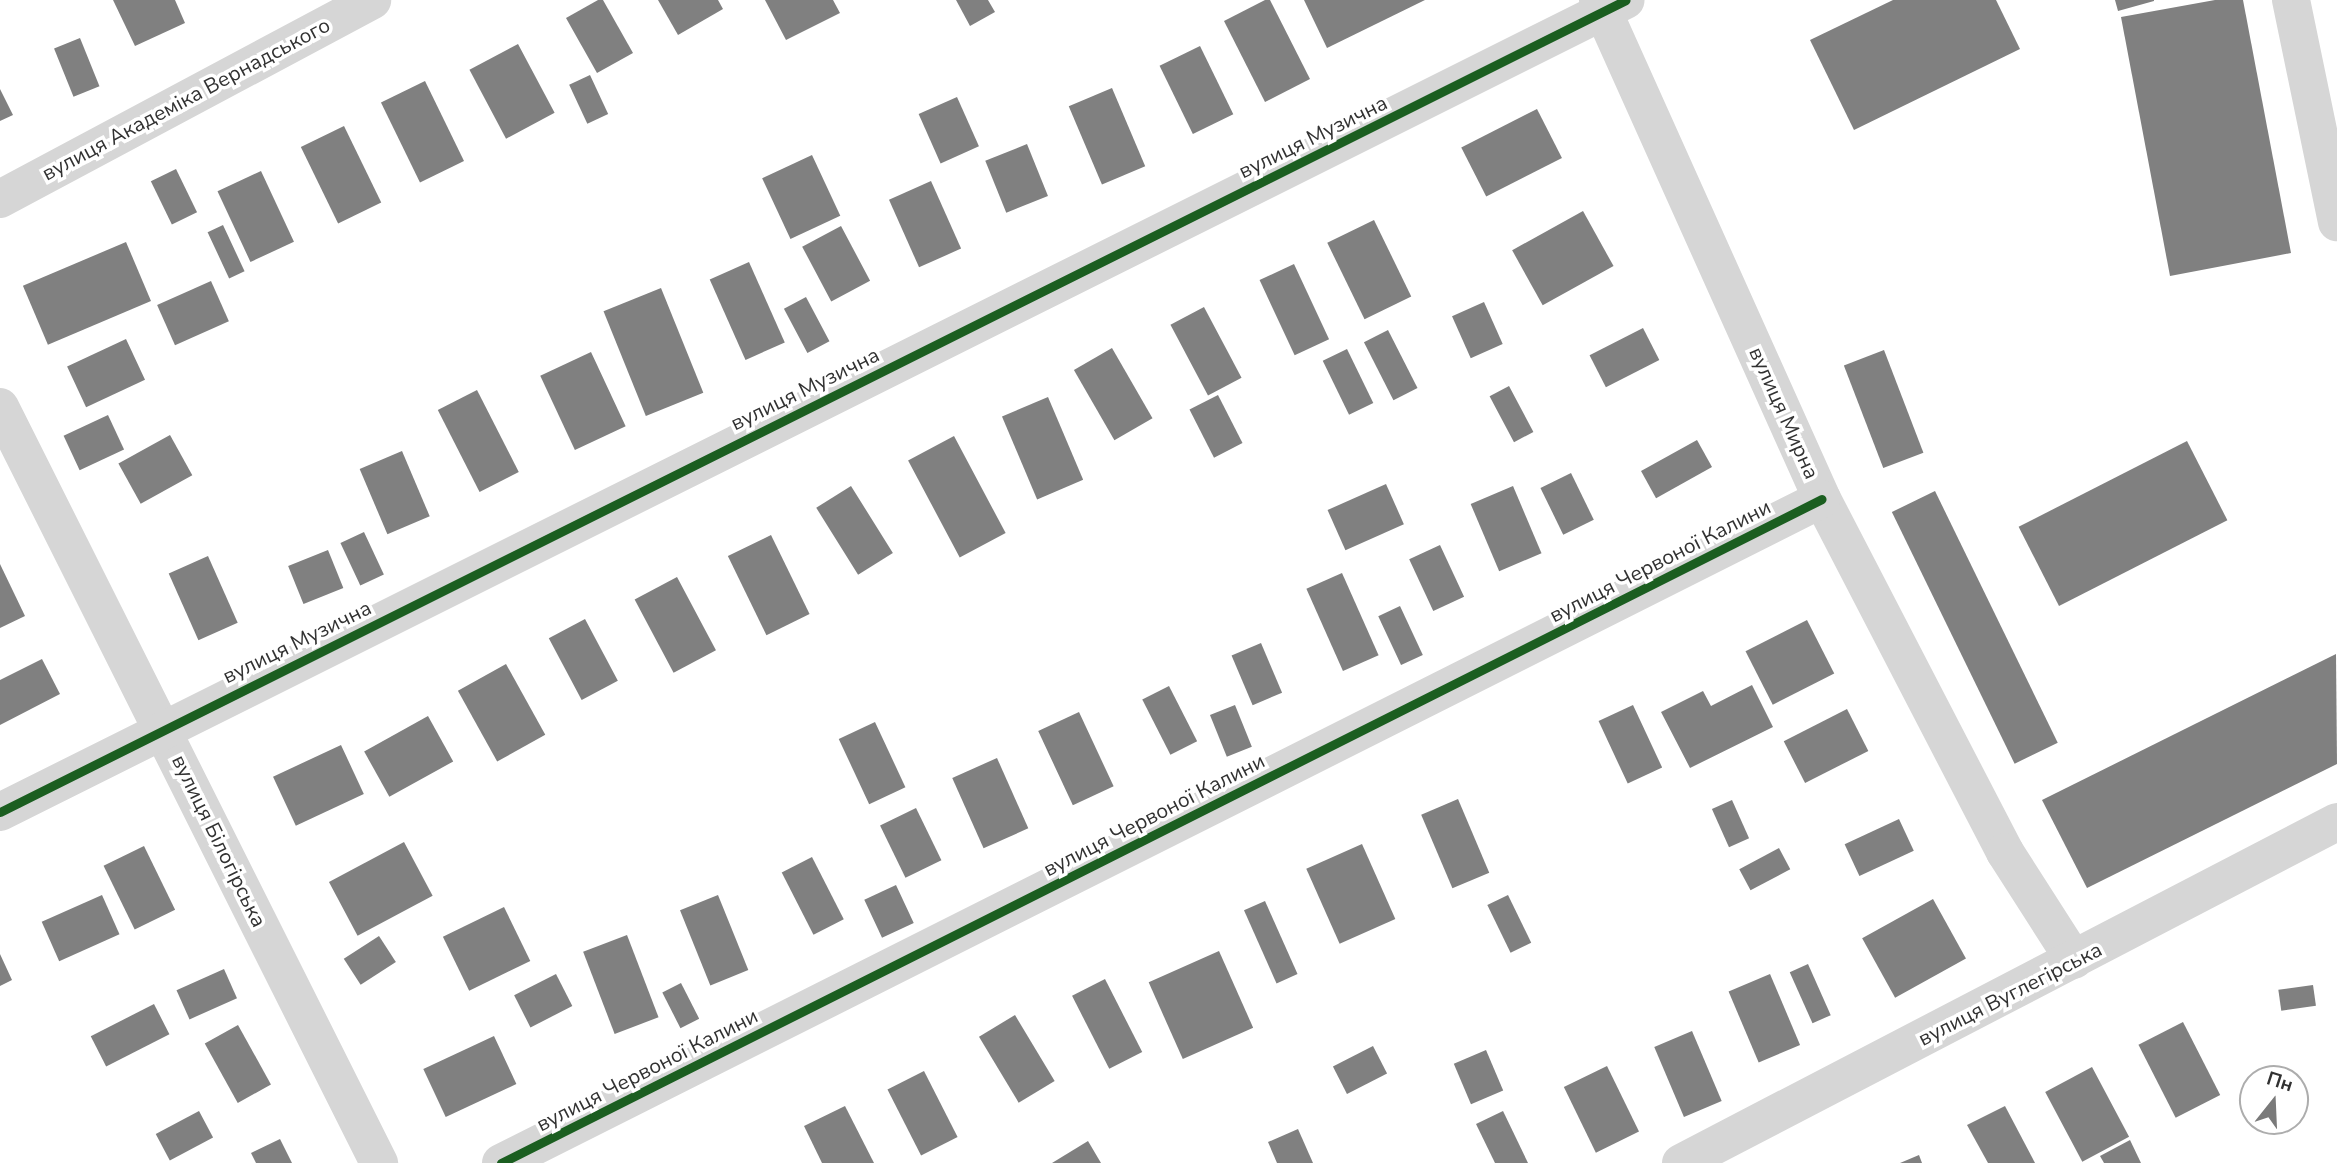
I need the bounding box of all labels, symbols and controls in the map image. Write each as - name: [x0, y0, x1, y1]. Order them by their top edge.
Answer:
- street label: вулиця Академіка Вернадського: [38, 12, 334, 186]
- street label: вулиця Музична: [1235, 90, 1391, 184]
- street label: вулиця Музична: [727, 342, 883, 436]
- street label: вулиця Мирна: [1744, 343, 1824, 483]
- street label: вулиця Червоної Калини: [1545, 494, 1775, 628]
- street label: вулиця Музична: [219, 595, 375, 689]
- street label: вулиця Червоної Калини: [1039, 748, 1269, 882]
- street label: вулиця Білогірська: [166, 751, 272, 931]
- street label: вулиця Вуглегірська: [1914, 937, 2106, 1051]
- street label: вулиця Червоної Калини: [532, 1003, 762, 1137]
- north arrow: [2239, 1065, 2309, 1135]
- text: Пн: [2263, 1066, 2296, 1098]

